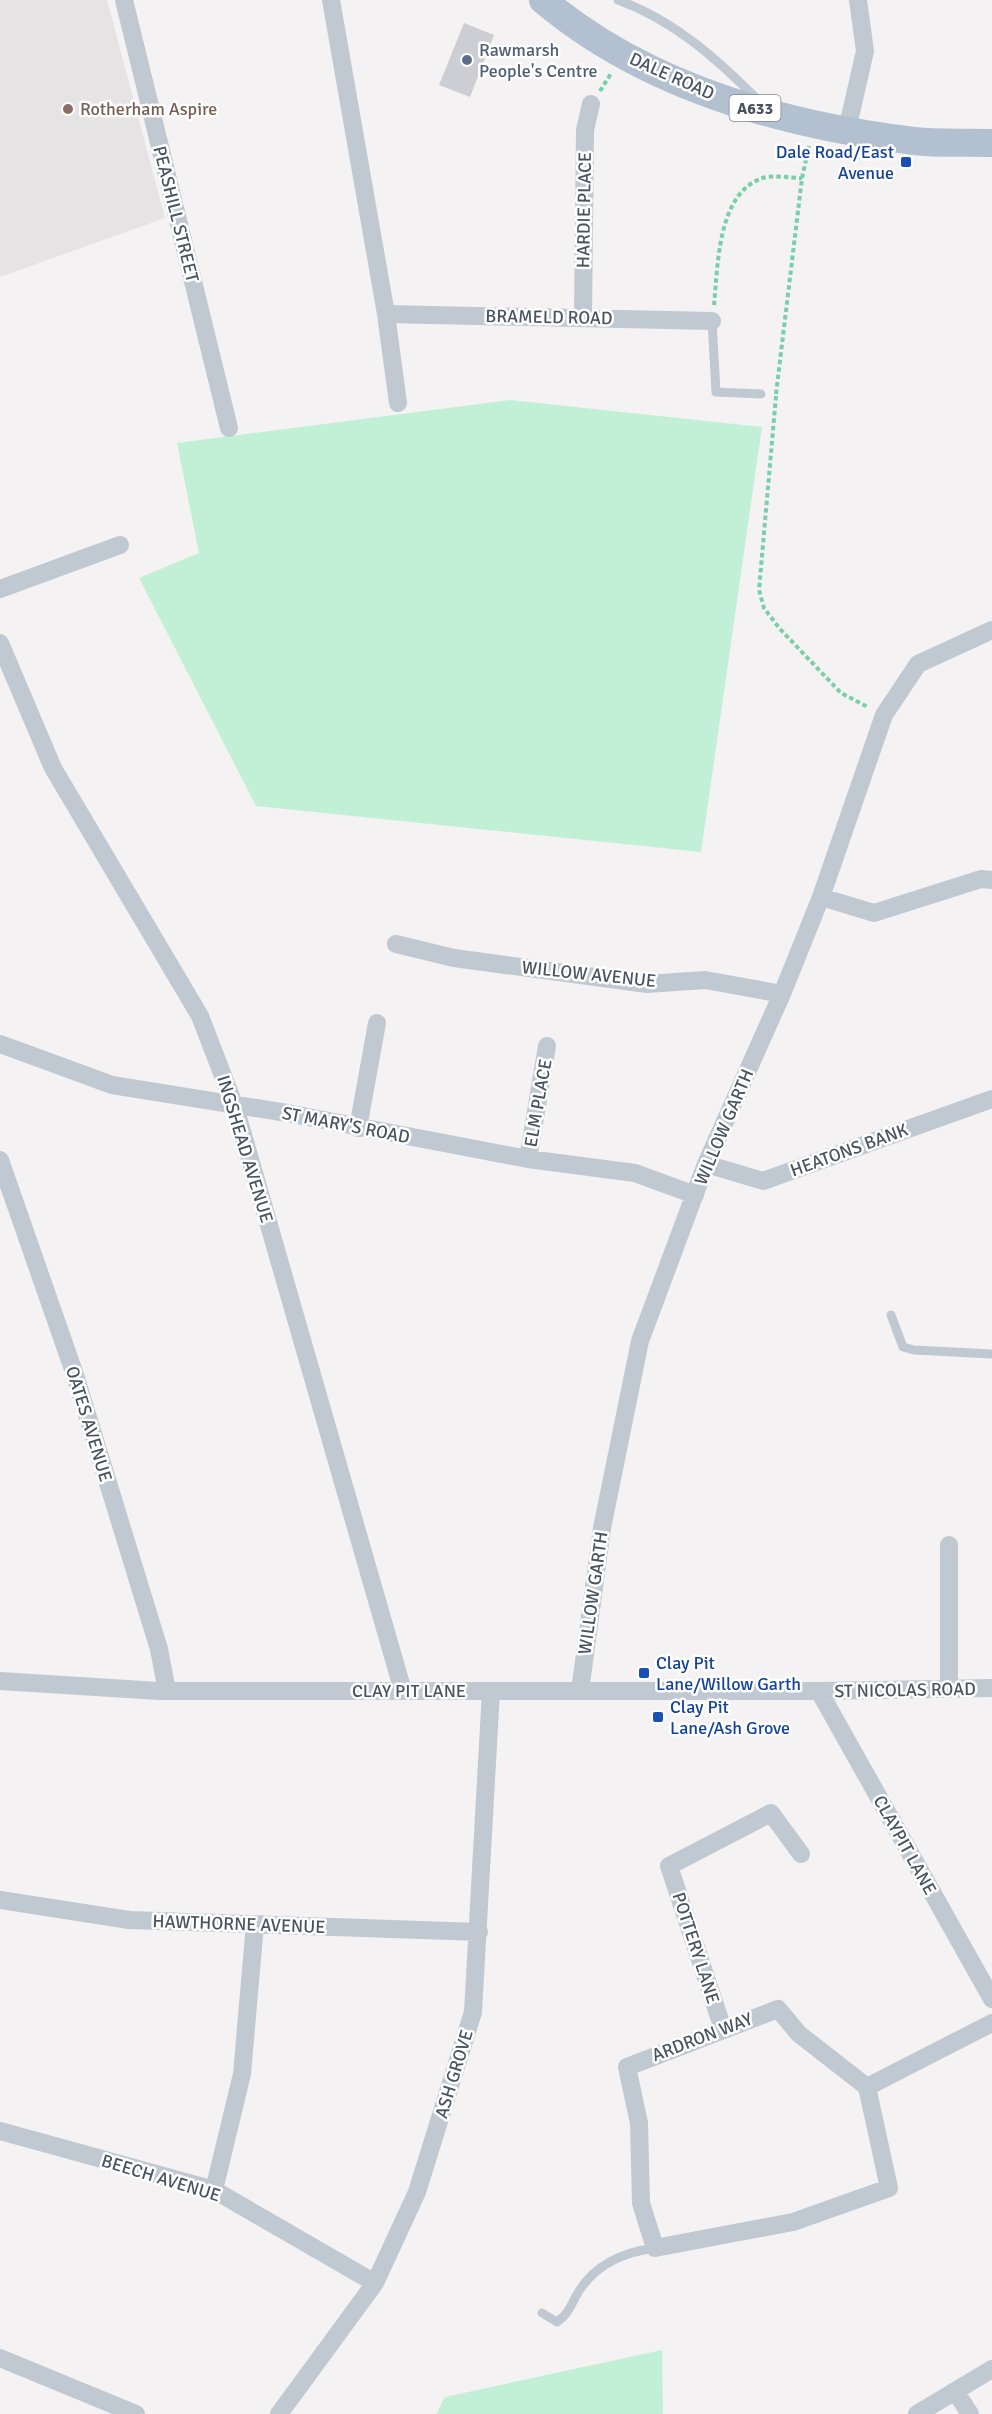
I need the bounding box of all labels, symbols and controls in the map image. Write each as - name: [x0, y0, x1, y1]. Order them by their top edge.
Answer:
- place label: Rawmarsh People's Centre: [479, 39, 597, 82]
- street label: DALE ROAD: [626, 48, 718, 104]
- marker: Rawmarsh People's Centre: [460, 53, 474, 67]
- road number: A633: [730, 95, 780, 121]
- place label: Rotherham Aspire: [80, 98, 217, 120]
- marker: Rotherham Aspire: [61, 102, 75, 116]
- place label: Dale Road/East Avenue: [776, 141, 894, 184]
- street label: PEASHILL STREET: [148, 144, 204, 285]
- street label: HARDIE PLACE: [572, 152, 596, 268]
- marker: Dale Road/East Avenue: [899, 155, 913, 169]
- street label: BRAMELD ROAD: [485, 305, 613, 329]
- street label: WILLOW AVENUE: [521, 956, 657, 992]
- street label: ELM PLACE: [519, 1057, 557, 1149]
- street label: WILLOW GARTH: [690, 1066, 758, 1188]
- street label: INGSHEAD AVENUE: [212, 1073, 278, 1225]
- street label: ST MARY'S ROAD: [280, 1102, 412, 1148]
- street label: HEATONS BANK: [787, 1118, 911, 1181]
- street label: OATES AVENUE: [61, 1364, 117, 1484]
- street label: WILLOW GARTH: [573, 1530, 613, 1656]
- place label: Clay Pit Lane/Willow Garth: [656, 1652, 801, 1695]
- marker: Clay Pit Lane/Willow Garth: [637, 1666, 651, 1680]
- street label: ST NICOLAS ROAD: [834, 1678, 976, 1702]
- street label: CLAY PIT LANE: [352, 1680, 466, 1702]
- place label: Clay Pit Lane/Ash Grove: [670, 1696, 790, 1739]
- marker: Clay Pit Lane/Ash Grove: [651, 1710, 665, 1724]
- street label: CLAYPIT LANE: [869, 1791, 941, 1899]
- street label: POTTERY LANE: [668, 1889, 724, 2007]
- street label: HAWTHORNE AVENUE: [152, 1910, 326, 1938]
- street label: ARDRON WAY: [649, 2008, 755, 2066]
- street label: ASH GROVE: [430, 2027, 478, 2121]
- street label: BEECH AVENUE: [99, 2149, 223, 2207]

